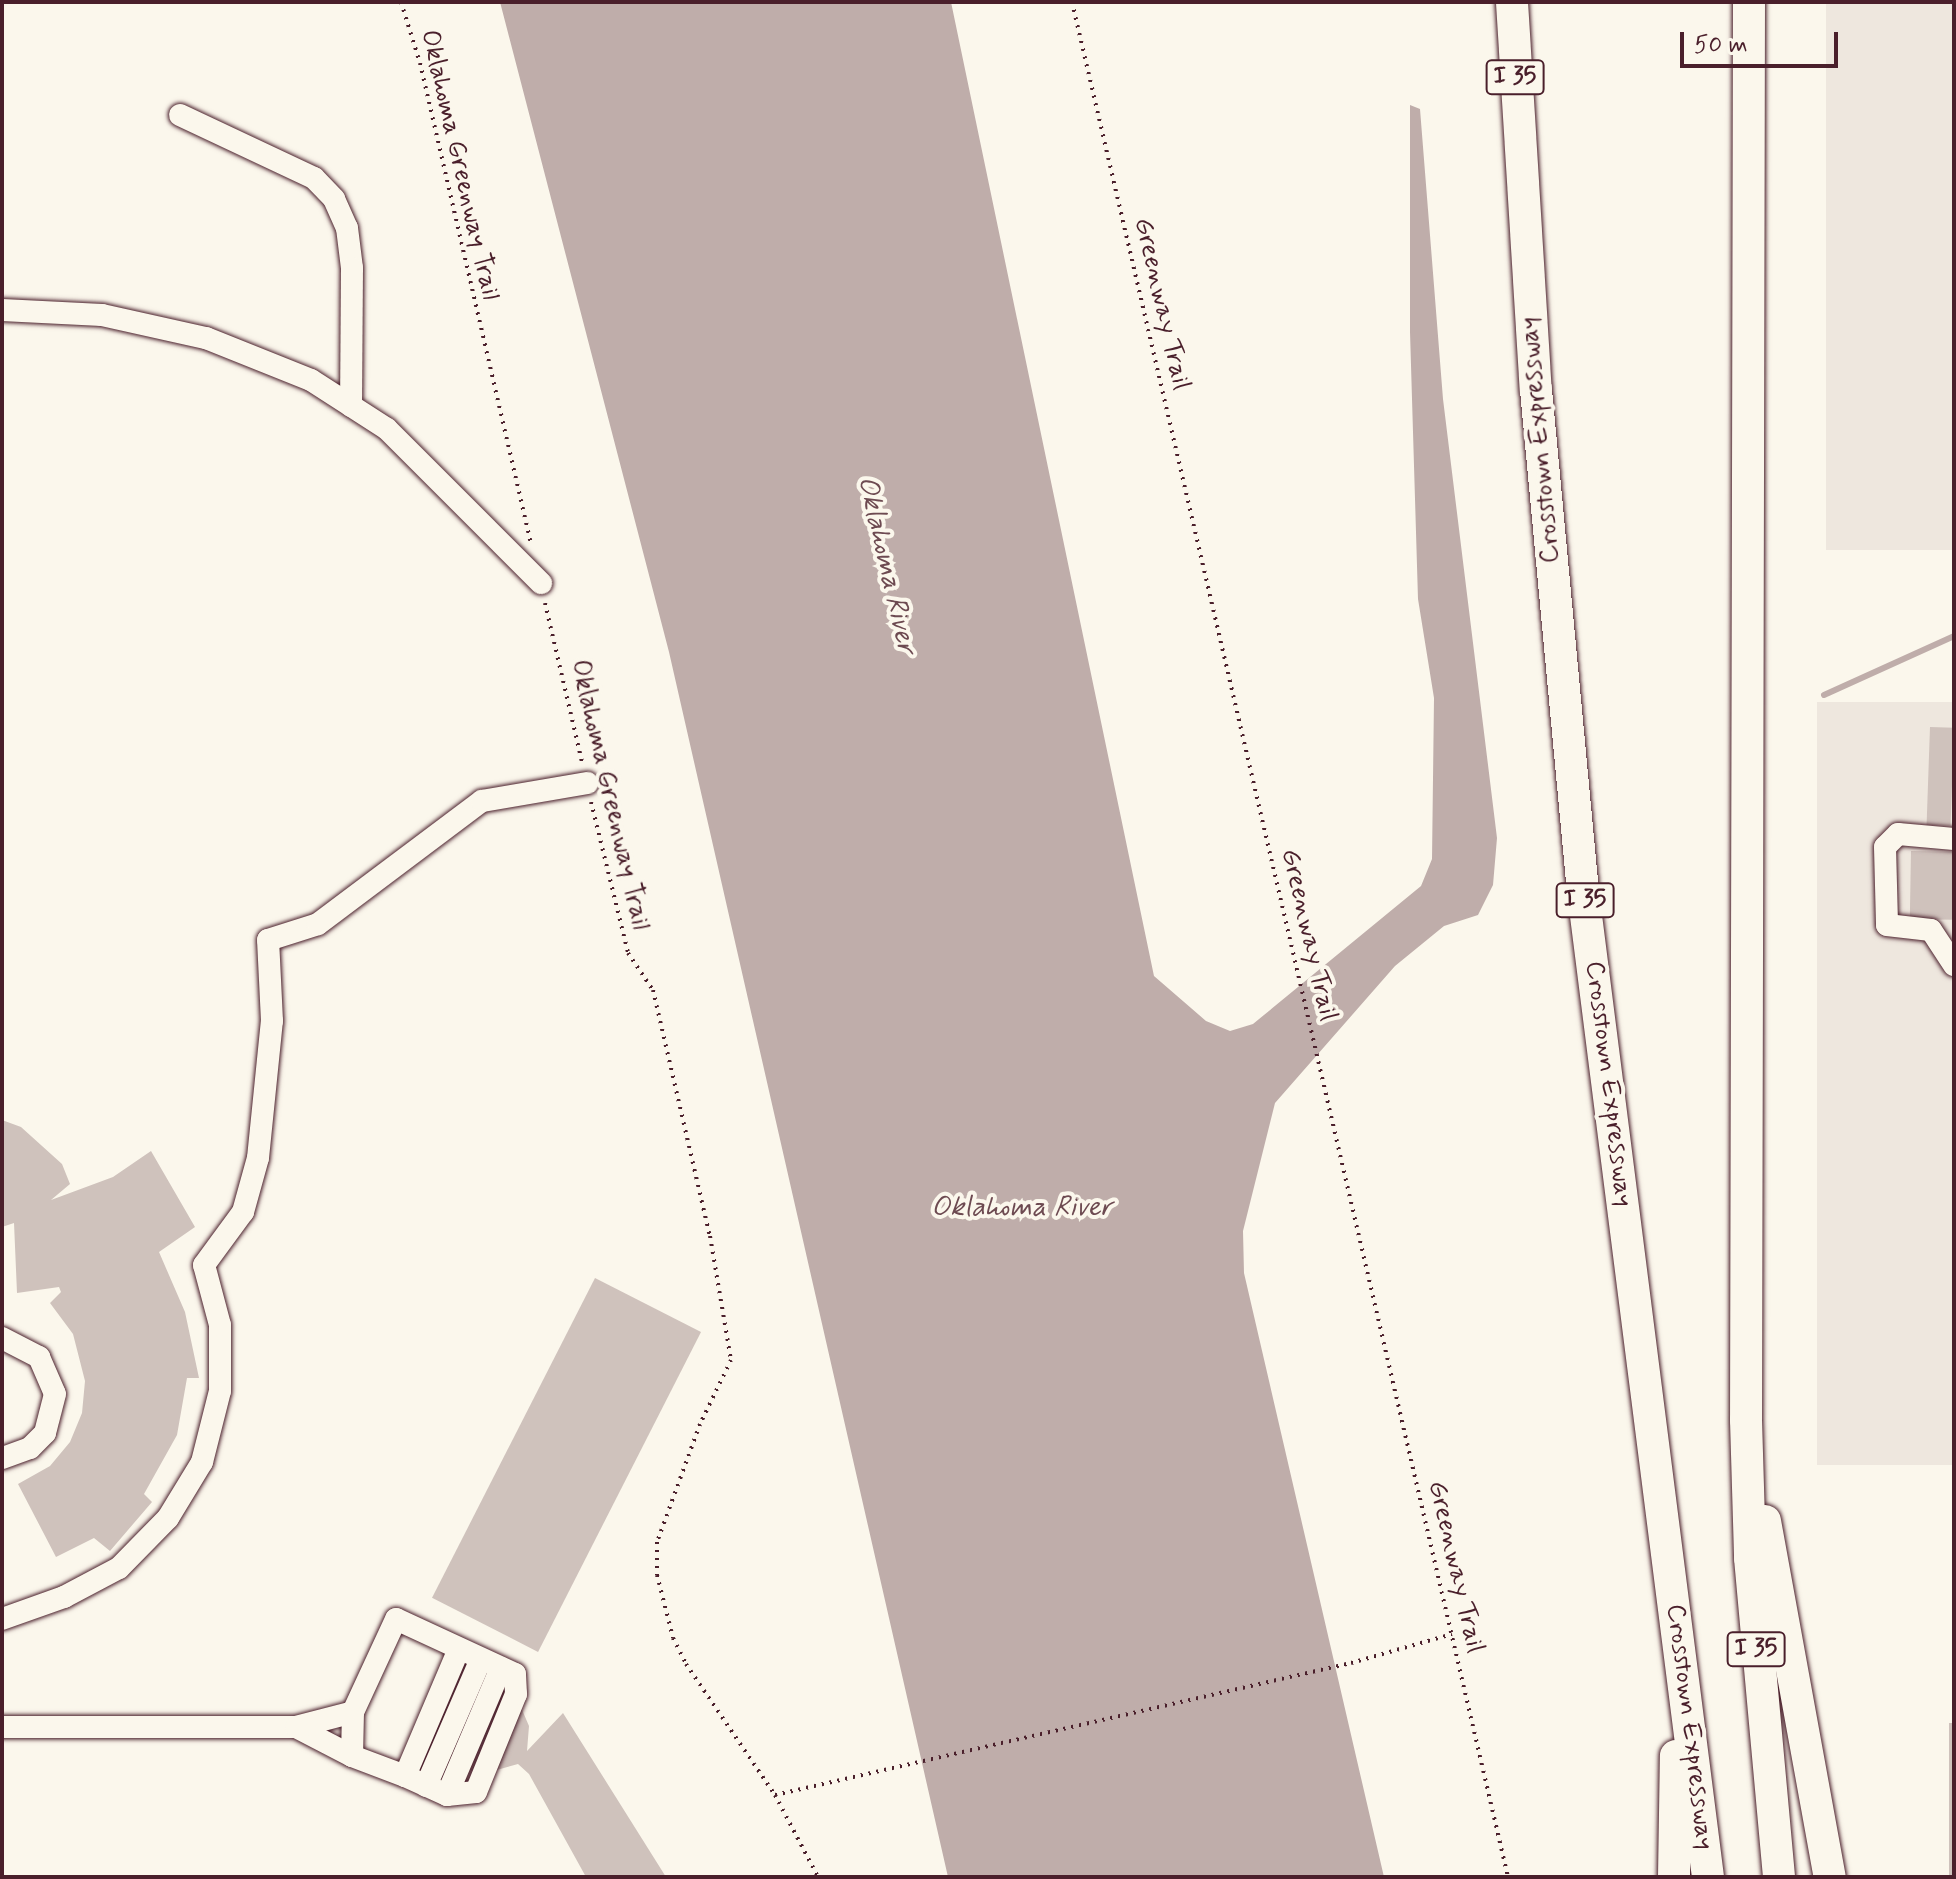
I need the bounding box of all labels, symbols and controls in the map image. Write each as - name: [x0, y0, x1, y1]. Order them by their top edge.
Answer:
- scale bar: [1684, 16, 1842, 66]
- street label: Oklahoma Greenway Trail: [412, 22, 506, 308]
- text: 50 m: [1694, 30, 1748, 61]
- road number: I 35: [1485, 57, 1545, 97]
- street label: Greenway Trail: [1126, 217, 1196, 391]
- street label: Crosstown Expressway: [1514, 311, 1568, 569]
- water label: Oklahoma River: [849, 471, 923, 659]
- street label: Oklahoma Greenway Trail: [562, 652, 656, 938]
- street label: Greenway Trail: [1273, 848, 1343, 1022]
- road number: I 35: [1555, 880, 1615, 920]
- street label: Crosstown Expressway: [1577, 955, 1639, 1213]
- water label: Oklahoma River: [930, 1191, 1114, 1225]
- street label: Greenway Trail: [1420, 1480, 1490, 1654]
- street label: Crosstown Expressway: [1658, 1598, 1720, 1856]
- road number: I 35: [1726, 1629, 1786, 1669]

